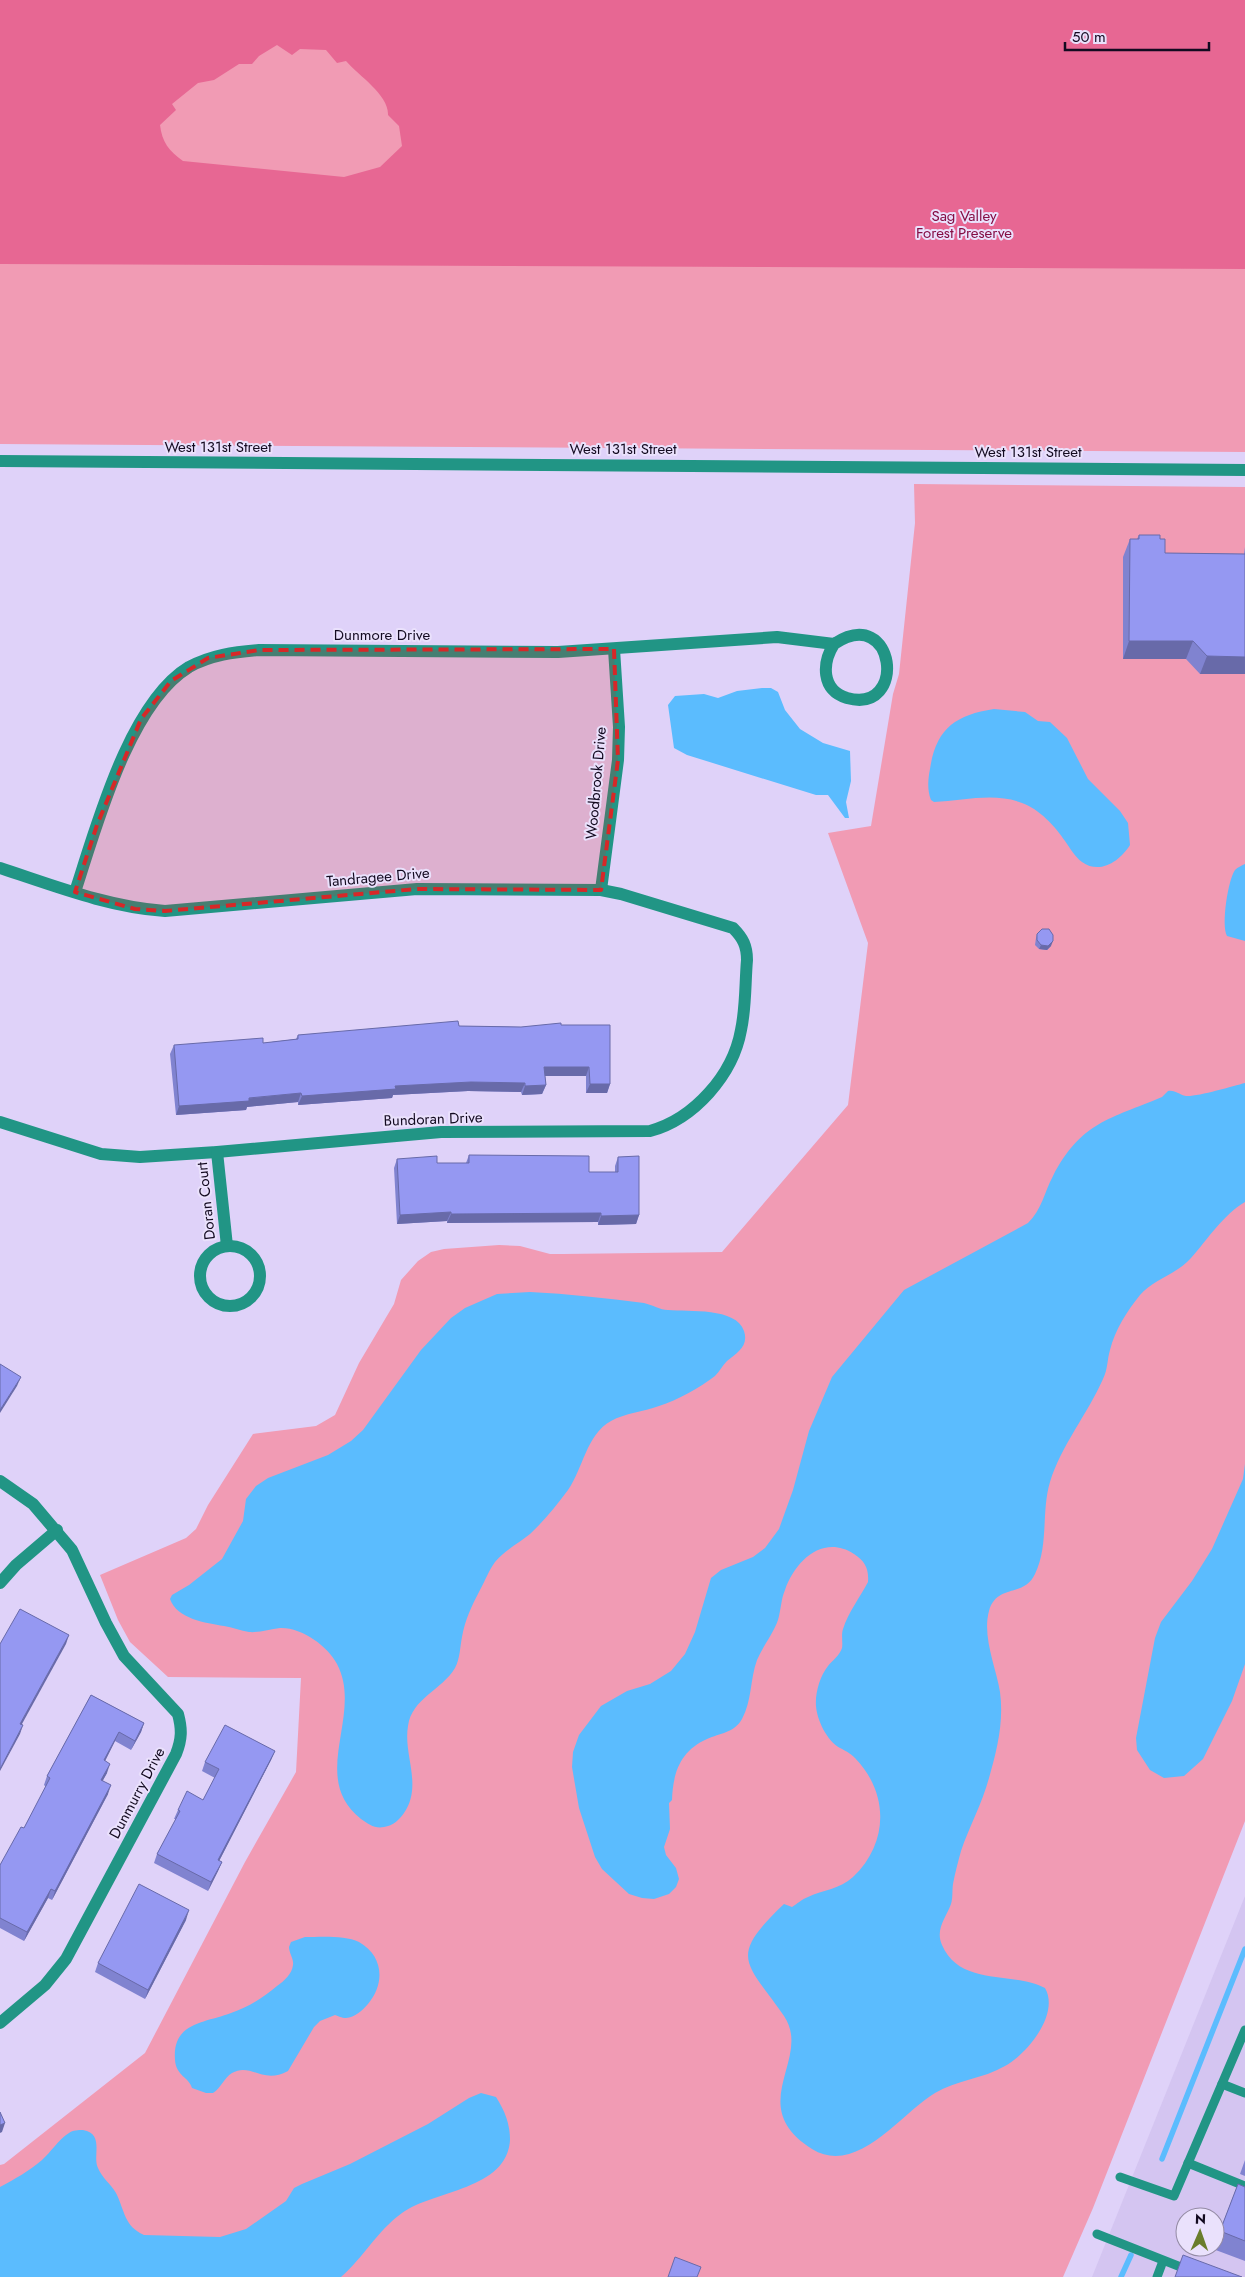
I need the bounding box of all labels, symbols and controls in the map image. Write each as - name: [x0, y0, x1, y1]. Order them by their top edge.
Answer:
- scale bar: [1065, 20, 1209, 52]
- text: 50 m: [1072, 26, 1106, 48]
- park label: Sag Valley Forest Preserve: [916, 205, 1012, 244]
- street label: West 131st Street: [164, 436, 272, 458]
- street label: West 131st Street: [569, 438, 677, 460]
- street label: West 131st Street: [974, 441, 1082, 463]
- street label: Dunmore Drive: [334, 624, 430, 646]
- street label: Woodbrook Drive: [580, 726, 612, 840]
- street label: Tandragee Drive: [326, 862, 431, 892]
- street label: Bundoran Drive: [383, 1106, 483, 1132]
- street label: Doran Court: [191, 1161, 221, 1241]
- street label: Dunmurry Drive: [104, 1743, 170, 1843]
- north arrow: [1175, 2207, 1225, 2257]
- text: N: [1195, 2209, 1206, 2229]

